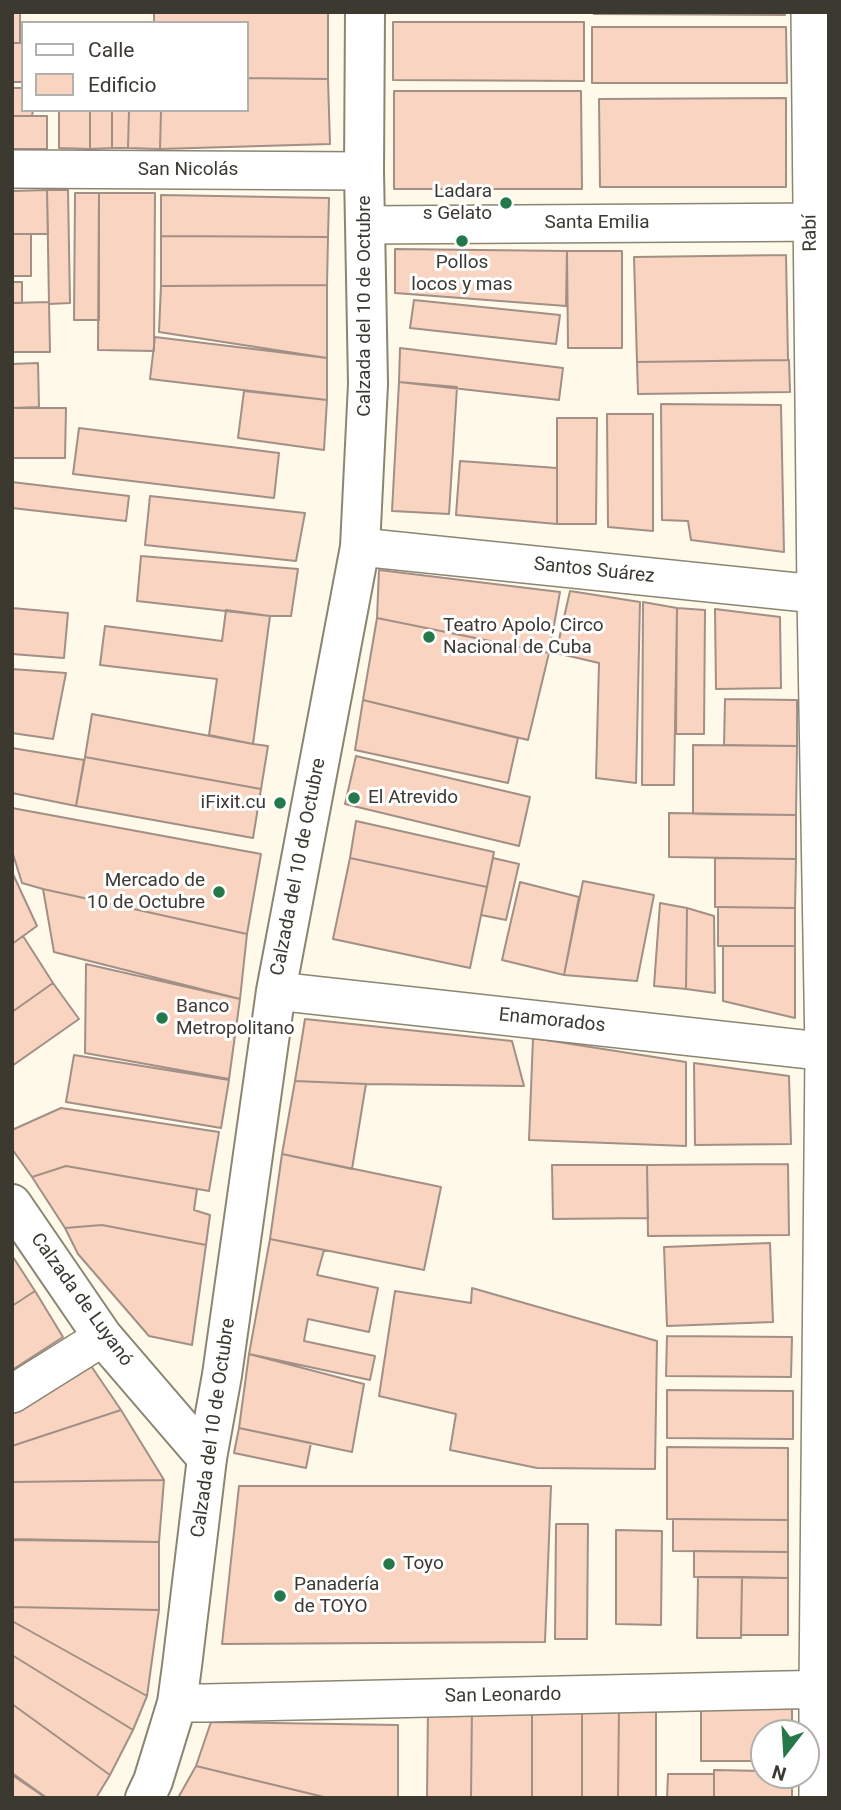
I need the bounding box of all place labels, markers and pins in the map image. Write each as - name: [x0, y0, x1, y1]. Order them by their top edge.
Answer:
- place label: Ladara s Gelato: [423, 181, 492, 225]
- marker: Ladara s Gelato: [498, 195, 514, 211]
- marker: Pollos locos y mas: [454, 233, 470, 249]
- place label: Pollos locos y mas: [411, 252, 513, 296]
- place label: Teatro Apolo, Circo Nacional de Cuba: [443, 615, 604, 659]
- marker: Teatro Apolo, Circo Nacional de Cuba: [421, 629, 437, 645]
- place label: El Atrevido: [368, 787, 458, 809]
- marker: El Atrevido: [346, 790, 362, 806]
- place label: iFixit.cu: [201, 792, 266, 814]
- marker: iFixit.cu: [272, 795, 288, 811]
- place label: Mercado de 10 de Octubre: [87, 870, 205, 914]
- marker: Mercado de 10 de Octubre: [211, 884, 227, 900]
- place label: Banco Metropolitano: [176, 996, 295, 1040]
- marker: Banco Metropolitano: [154, 1010, 170, 1026]
- place label: Toyo: [403, 1553, 444, 1575]
- marker: Toyo: [381, 1556, 397, 1572]
- place label: Panadería de TOYO: [294, 1574, 379, 1618]
- marker: Panadería de TOYO: [272, 1588, 288, 1604]

